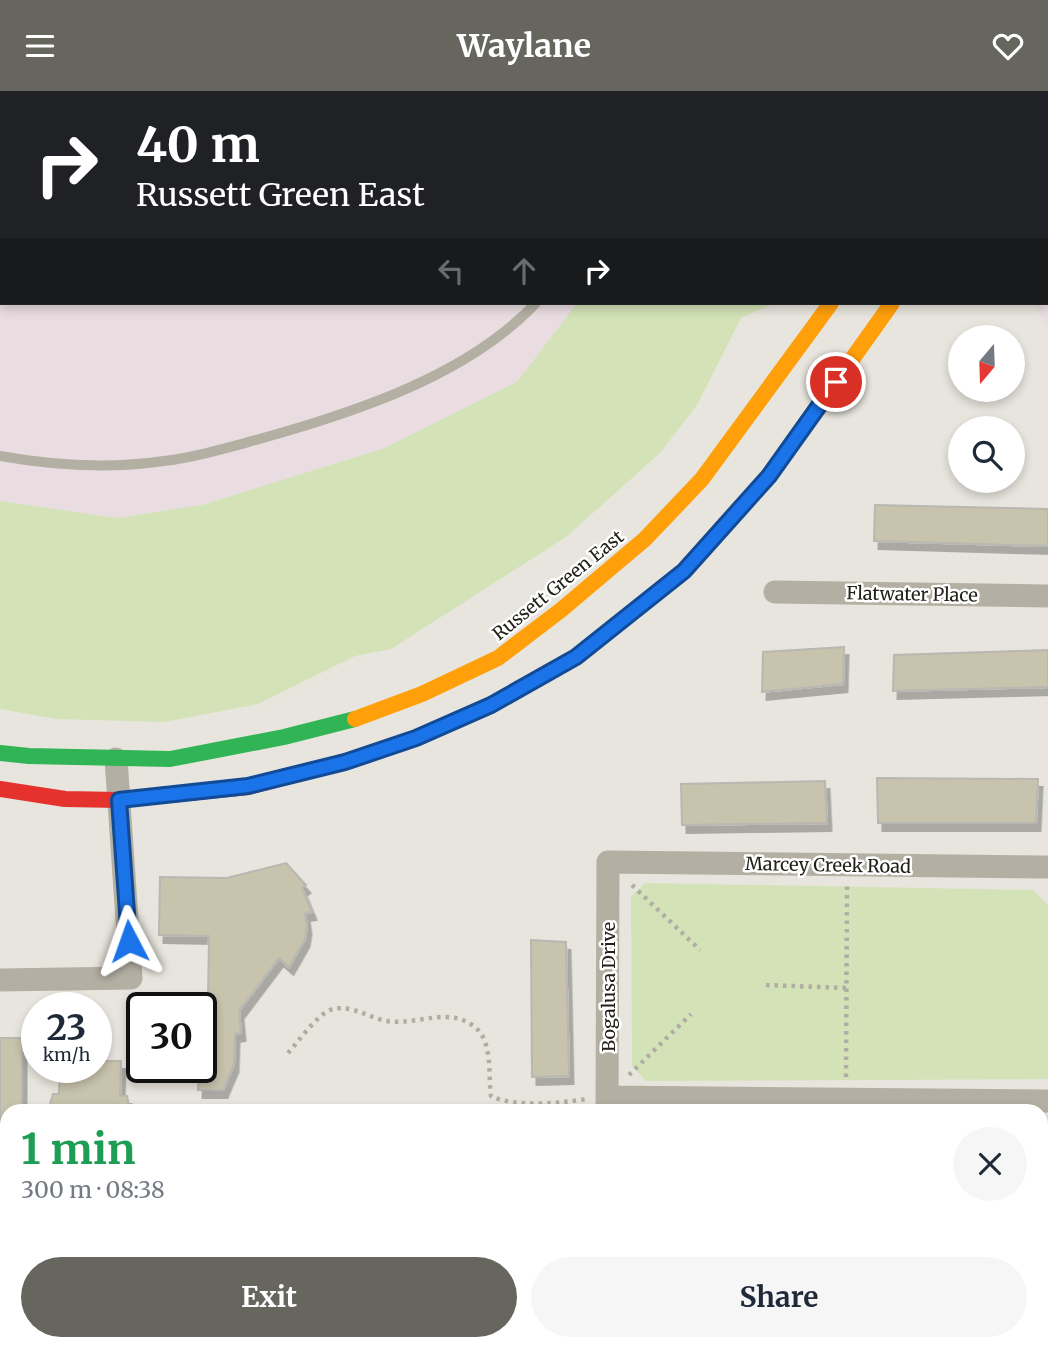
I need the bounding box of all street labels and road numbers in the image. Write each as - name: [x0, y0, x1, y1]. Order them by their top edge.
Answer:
- street label: Russett Green East: [488, 525, 628, 645]
- street label: Flatwater Place: [846, 581, 978, 607]
- street label: Marcey Creek Road: [745, 852, 911, 878]
- street label: Bogalusa Drive: [597, 922, 620, 1052]

